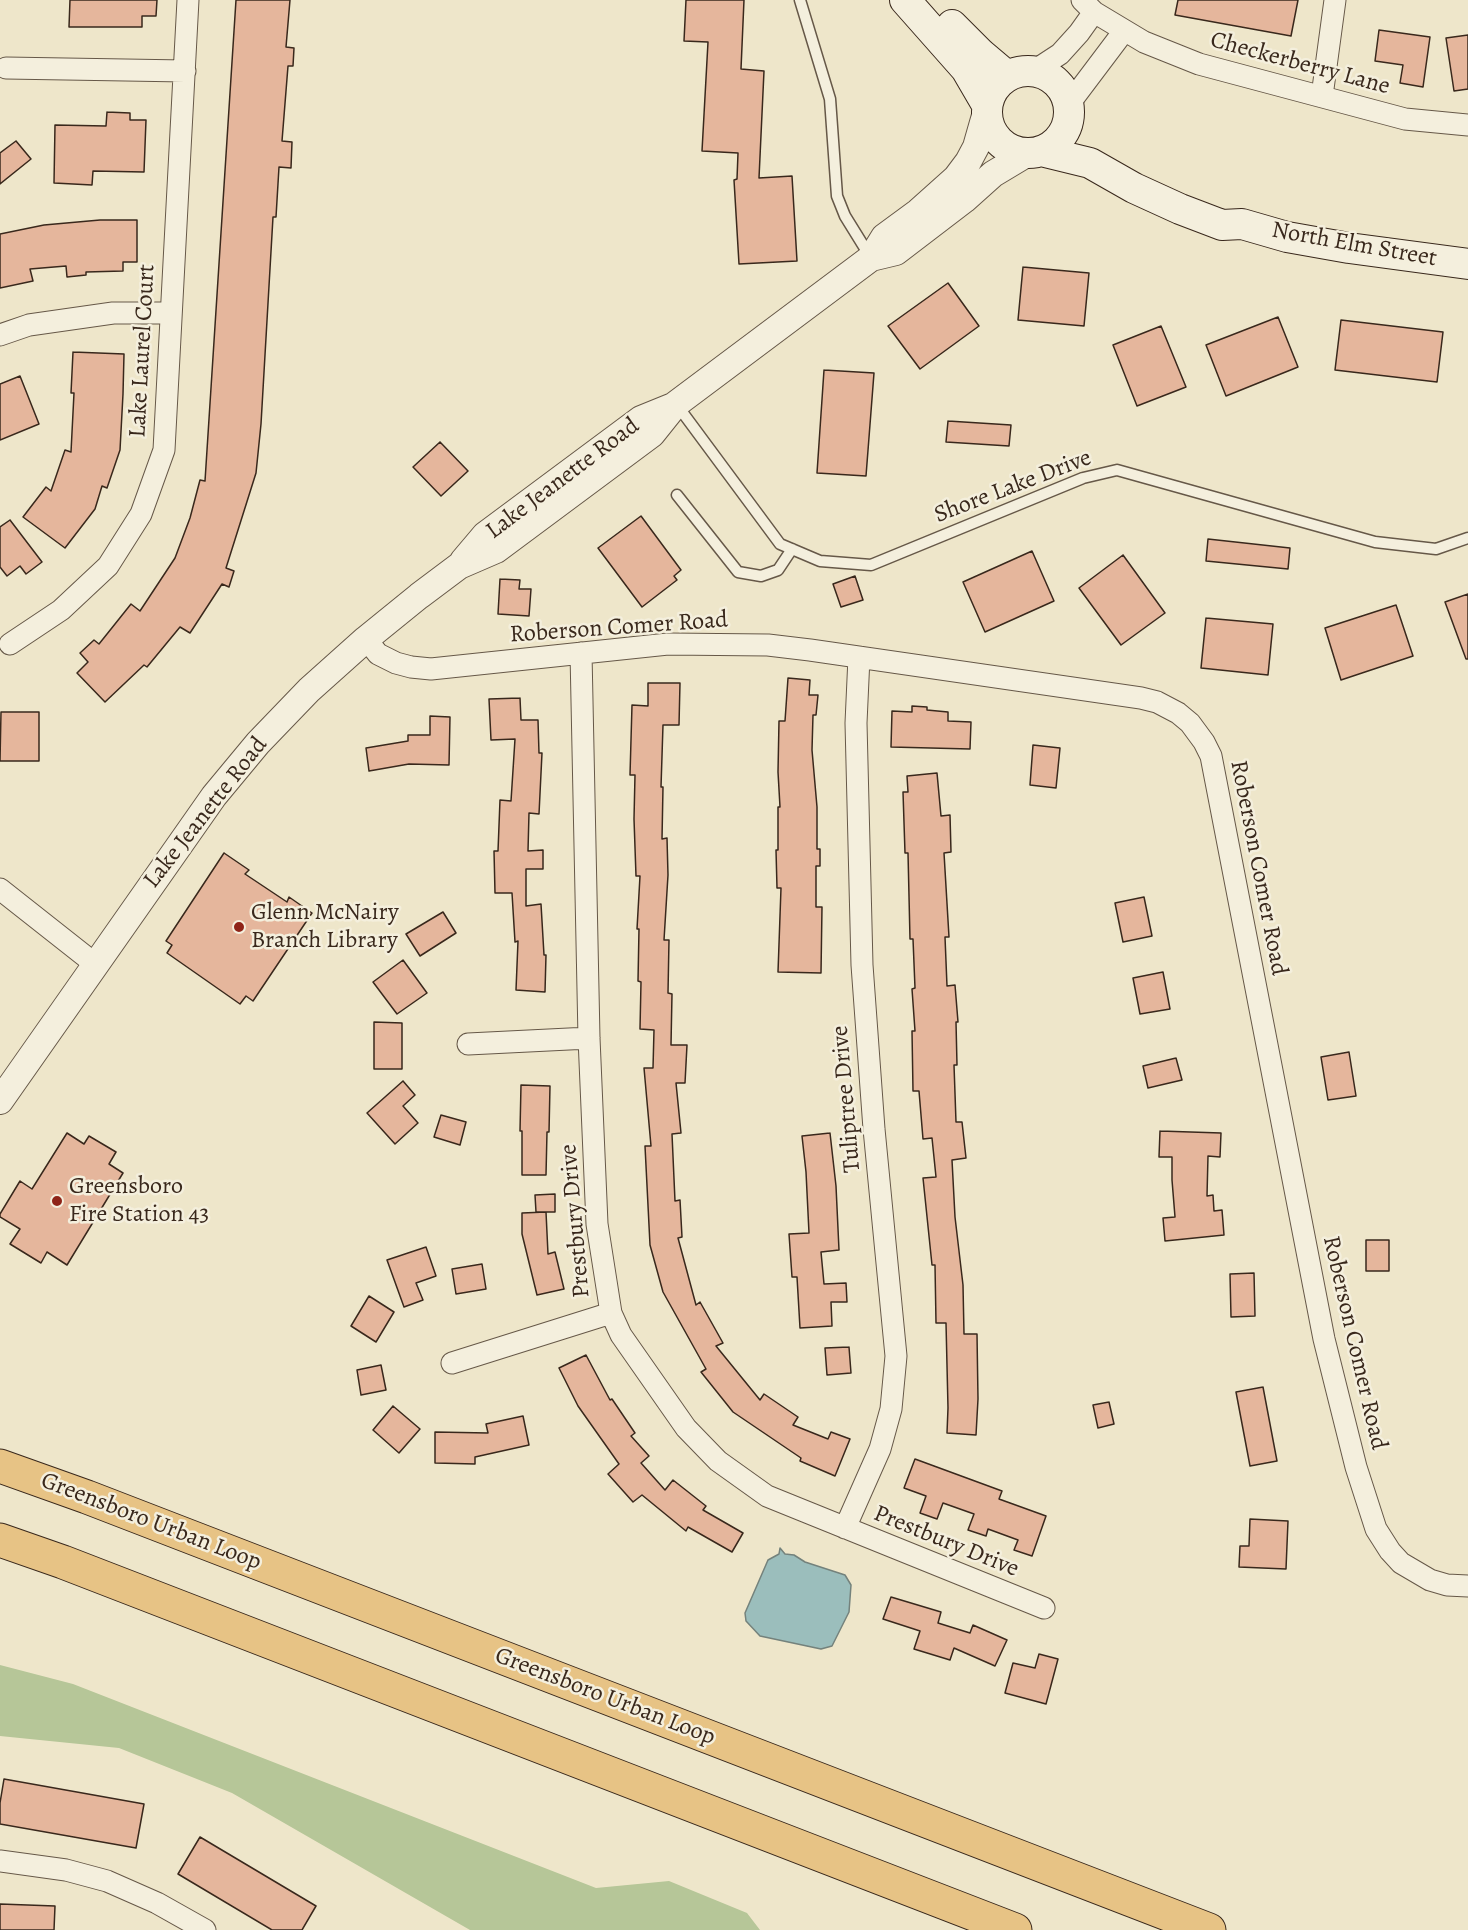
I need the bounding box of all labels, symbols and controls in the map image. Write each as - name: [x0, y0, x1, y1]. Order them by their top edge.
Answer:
- street label: Checkerberry Lane: [1207, 26, 1393, 102]
- street label: North Elm Street: [1269, 216, 1439, 274]
- street label: Lake Laurel Court: [124, 264, 162, 438]
- street label: Lake Jeanette Road: [481, 412, 645, 546]
- street label: Shore Lake Drive: [930, 444, 1096, 530]
- street label: Roberson Comer Road: [509, 606, 729, 650]
- street label: Lake Jeanette Road: [138, 732, 274, 894]
- street label: Roberson Comer Road: [1223, 758, 1293, 978]
- place label: Glenn McNairy Branch Library: [251, 899, 399, 955]
- marker: Glenn McNairy Branch Library: [232, 920, 246, 934]
- street label: Tuliptree Drive: [826, 1024, 868, 1174]
- street label: Prestbury Drive: [555, 1143, 597, 1299]
- place label: Greensboro Fire Station 43: [69, 1173, 209, 1229]
- marker: Greensboro Fire Station 43: [50, 1194, 64, 1208]
- street label: Roberson Comer Road: [1315, 1233, 1393, 1453]
- street label: Greensboro Urban Loop: [37, 1467, 265, 1577]
- street label: Prestbury Drive: [869, 1500, 1023, 1584]
- street label: Greensboro Urban Loop: [491, 1642, 719, 1752]

